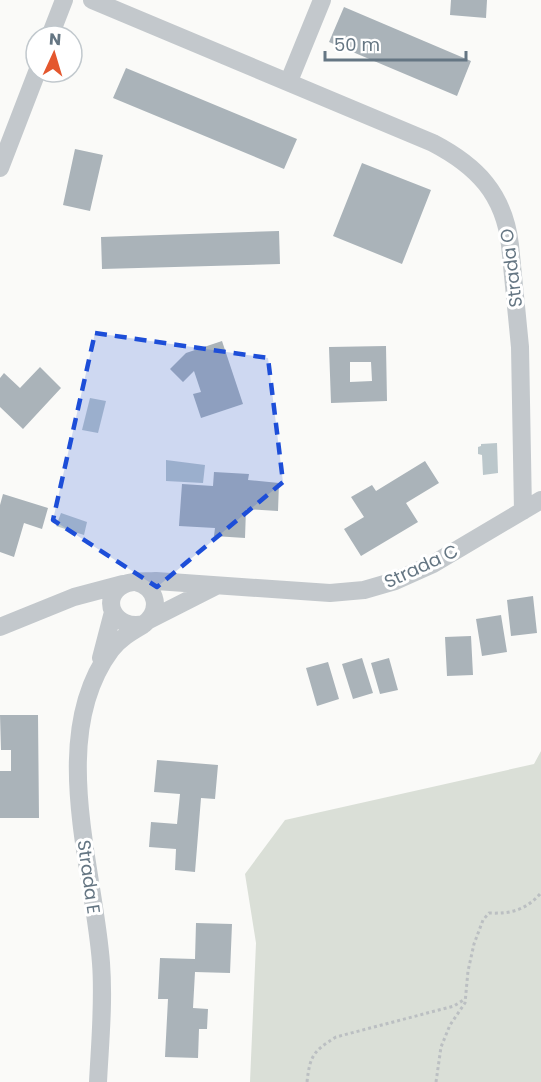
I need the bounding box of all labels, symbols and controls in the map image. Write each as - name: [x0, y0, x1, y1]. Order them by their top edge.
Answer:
- north arrow: [24, 24, 84, 84]
- scale bar: [325, 24, 466, 62]
- text: N: [48, 28, 62, 51]
- text: 50 m: [334, 32, 380, 57]
- street label: Strada O: [494, 227, 528, 309]
- street label: Strada C: [380, 538, 462, 594]
- street label: Strada E: [71, 838, 107, 916]

